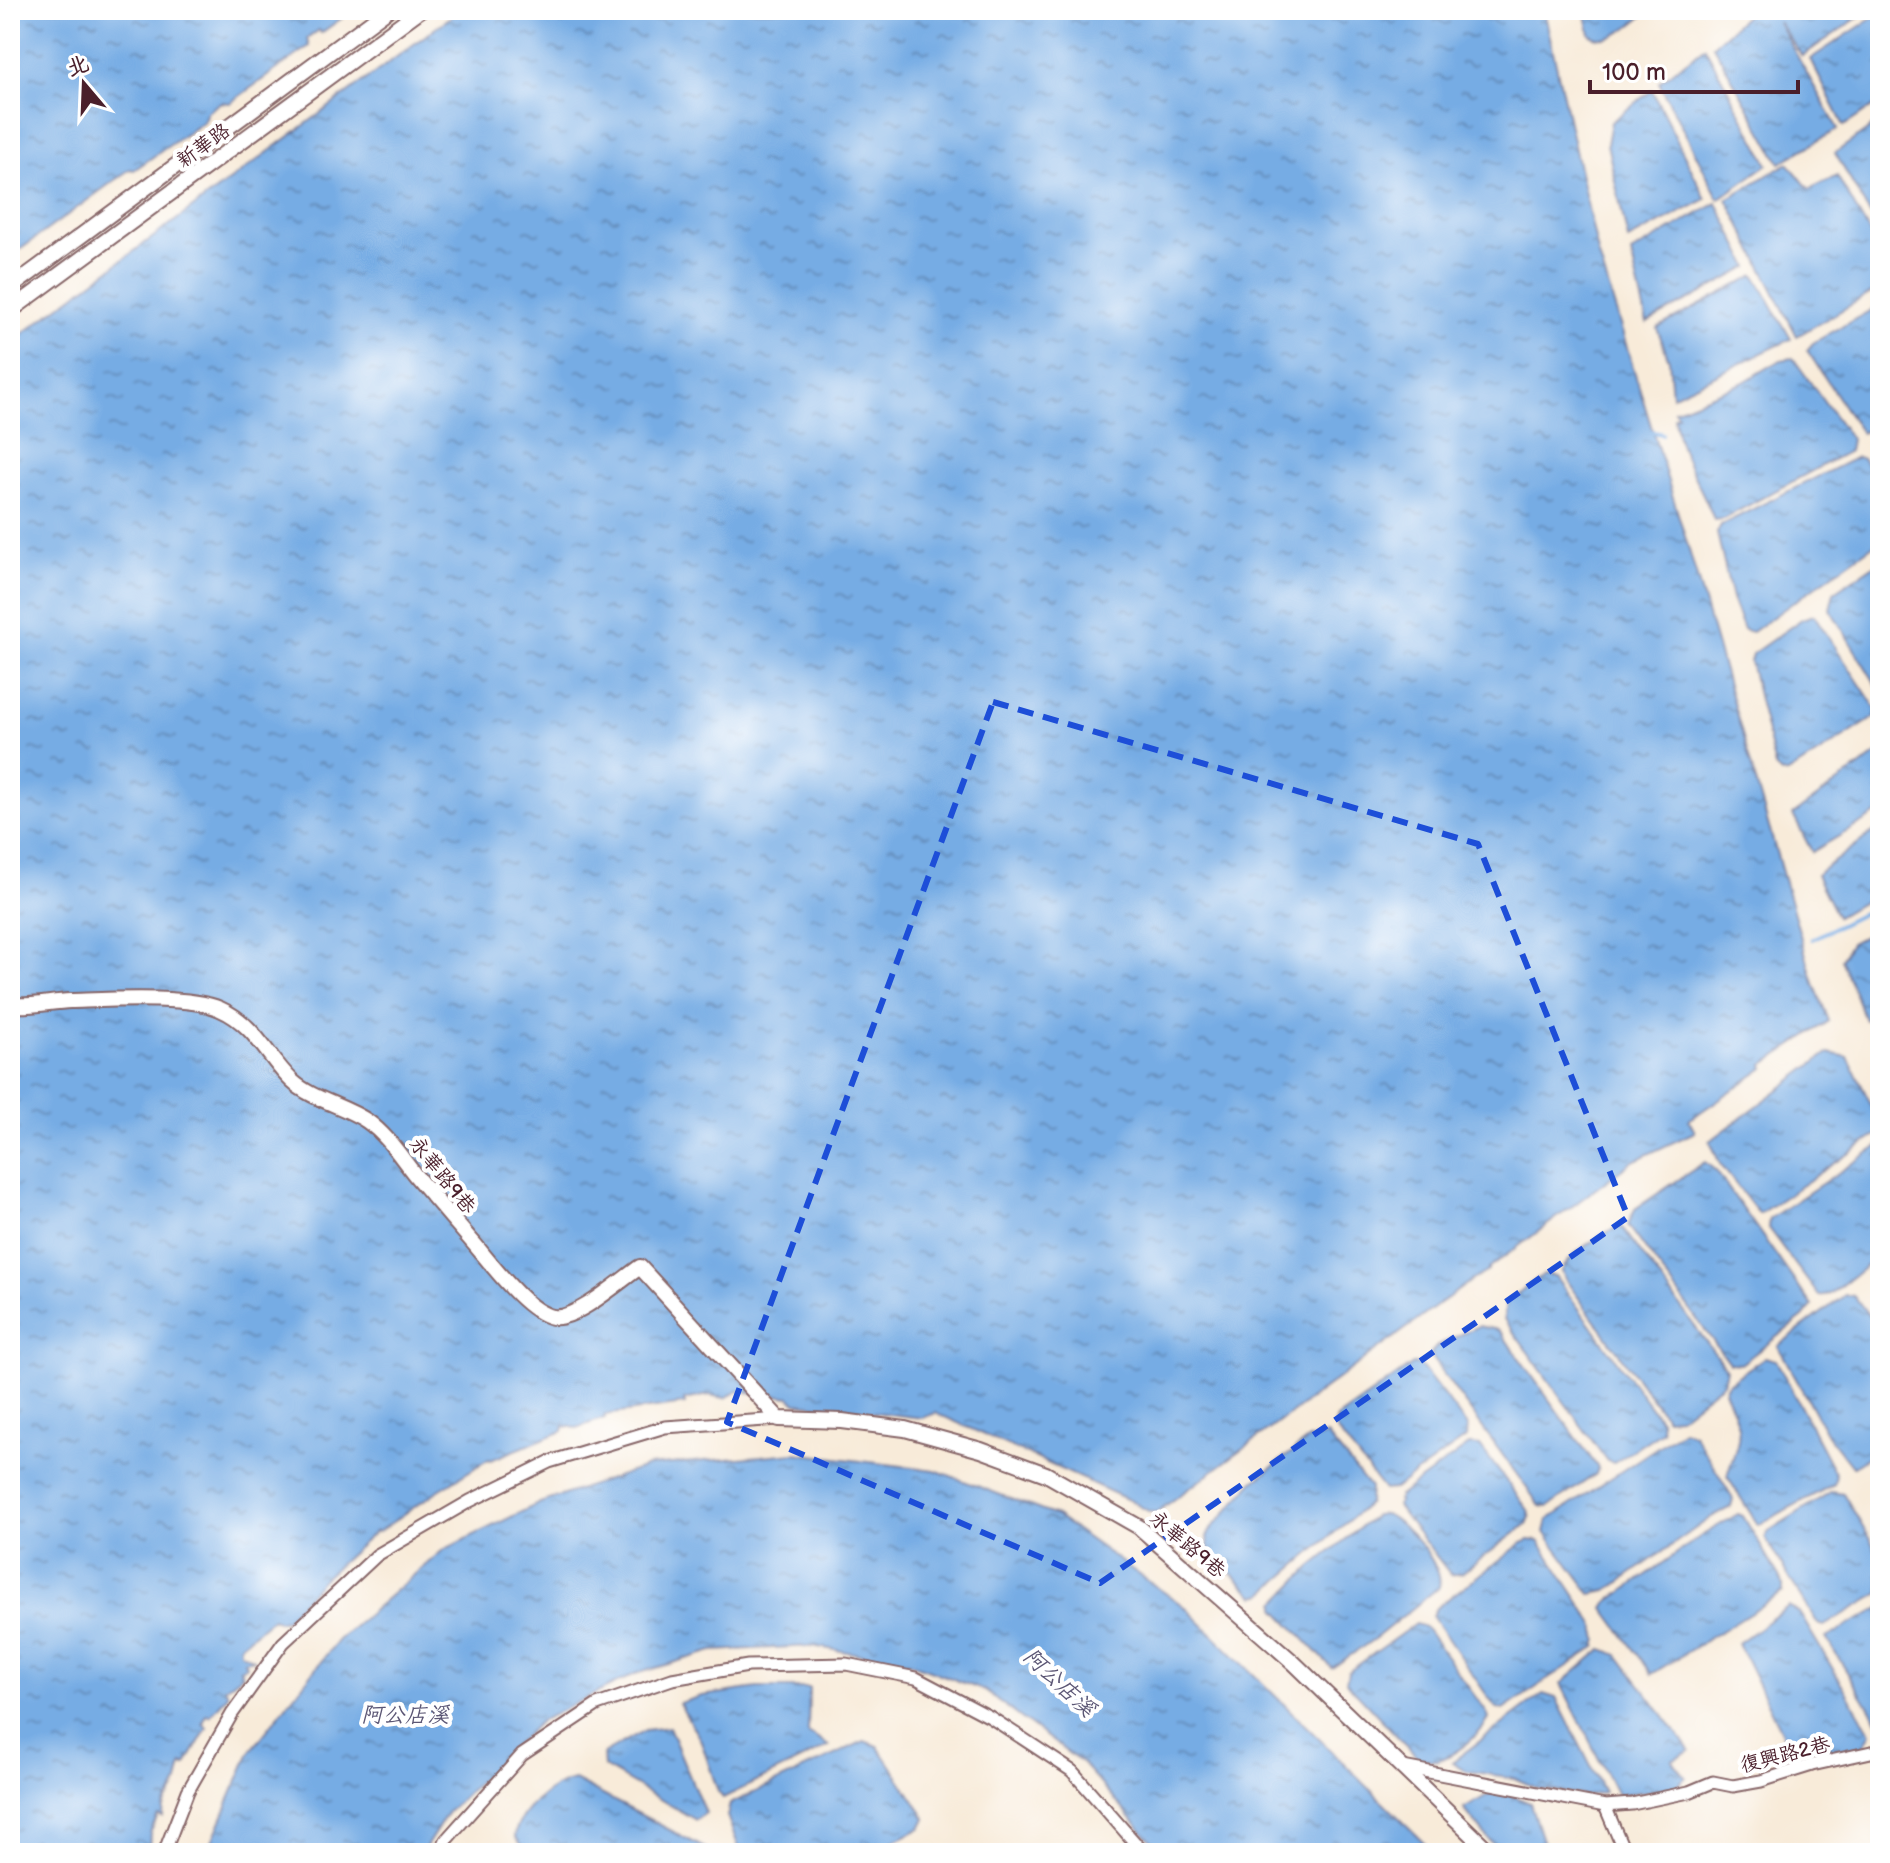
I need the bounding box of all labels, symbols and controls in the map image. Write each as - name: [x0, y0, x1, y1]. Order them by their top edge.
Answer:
- north arrow: [44, 44, 124, 124]
- scale bar: [1590, 44, 1798, 94]
- text: 北: [63, 50, 93, 83]
- text: 100 m: [1602, 58, 1666, 87]
- street label: 新華路: [172, 118, 236, 173]
- street label: 永華路9巷: [404, 1132, 481, 1220]
- street label: 永華路9巷: [1145, 1506, 1231, 1584]
- water label: 阿公店溪: [1018, 1643, 1101, 1724]
- water label: 阿公店溪: [361, 1702, 450, 1729]
- street label: 復興路2巷: [1738, 1732, 1834, 1778]

